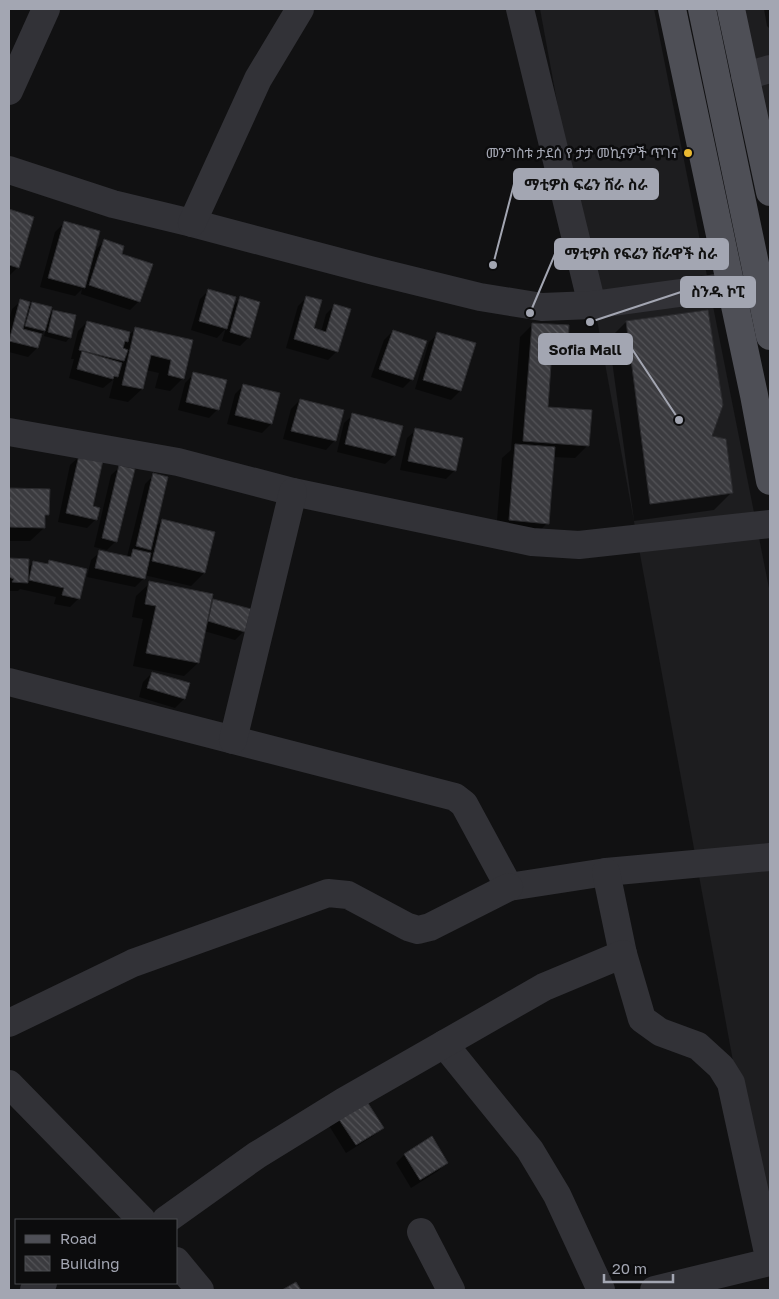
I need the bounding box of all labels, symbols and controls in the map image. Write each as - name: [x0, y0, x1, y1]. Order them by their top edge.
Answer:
- place label: መንግስቱ ታደሰ የ ታታ መኪናዎች ጥገና: [486, 144, 678, 161]
- marker: መንግስቱ ታደሰ የ ታታ መኪናዎች ጥገና: [682, 147, 694, 159]
- callout: ማቲዎስ ፍሬን ሸራ ስራ: [514, 169, 658, 199]
- text: ማቲዎስ ፍሬን ሸራ ስራ: [524, 175, 648, 193]
- callout: ማቲዎስ የፍሬን ሸራዋች ስራ: [555, 239, 728, 269]
- text: ማቲዎስ የፍሬን ሸራዋች ስራ: [565, 244, 717, 262]
- callout: ስንዱ ኮፒ: [681, 277, 755, 307]
- text: ስንዱ ኮፒ: [691, 282, 746, 300]
- callout: Sofia Mall: [539, 334, 632, 364]
- text: Sofia Mall: [548, 340, 622, 358]
- legend: [15, 1219, 178, 1284]
- text: Road: [60, 1229, 97, 1247]
- scale bar: [604, 1252, 673, 1284]
- text: Building: [60, 1254, 120, 1272]
- text: 20 m: [612, 1259, 647, 1277]

